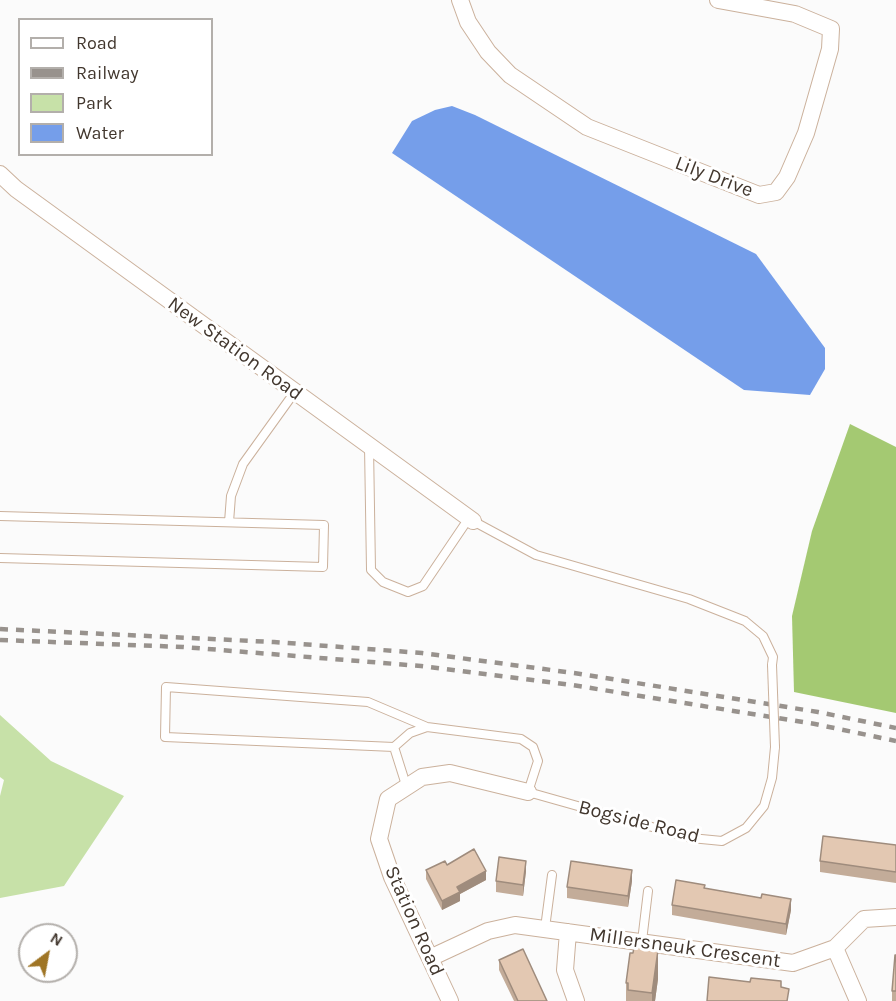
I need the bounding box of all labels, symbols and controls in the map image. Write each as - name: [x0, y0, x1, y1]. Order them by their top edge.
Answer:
- legend: [18, 18, 213, 156]
- text: Road: [76, 32, 117, 54]
- text: Railway: [76, 62, 139, 84]
- text: Park: [76, 92, 113, 114]
- text: Water: [76, 122, 124, 144]
- street label: Lily Drive: [672, 151, 756, 203]
- street label: New Station Road: [163, 292, 307, 406]
- street label: Bogside Road: [576, 795, 702, 849]
- street label: Station Road: [379, 862, 449, 980]
- north arrow: [18, 923, 78, 983]
- street label: Millersneuk Crescent: [588, 923, 782, 973]
- text: N: [47, 928, 67, 950]

